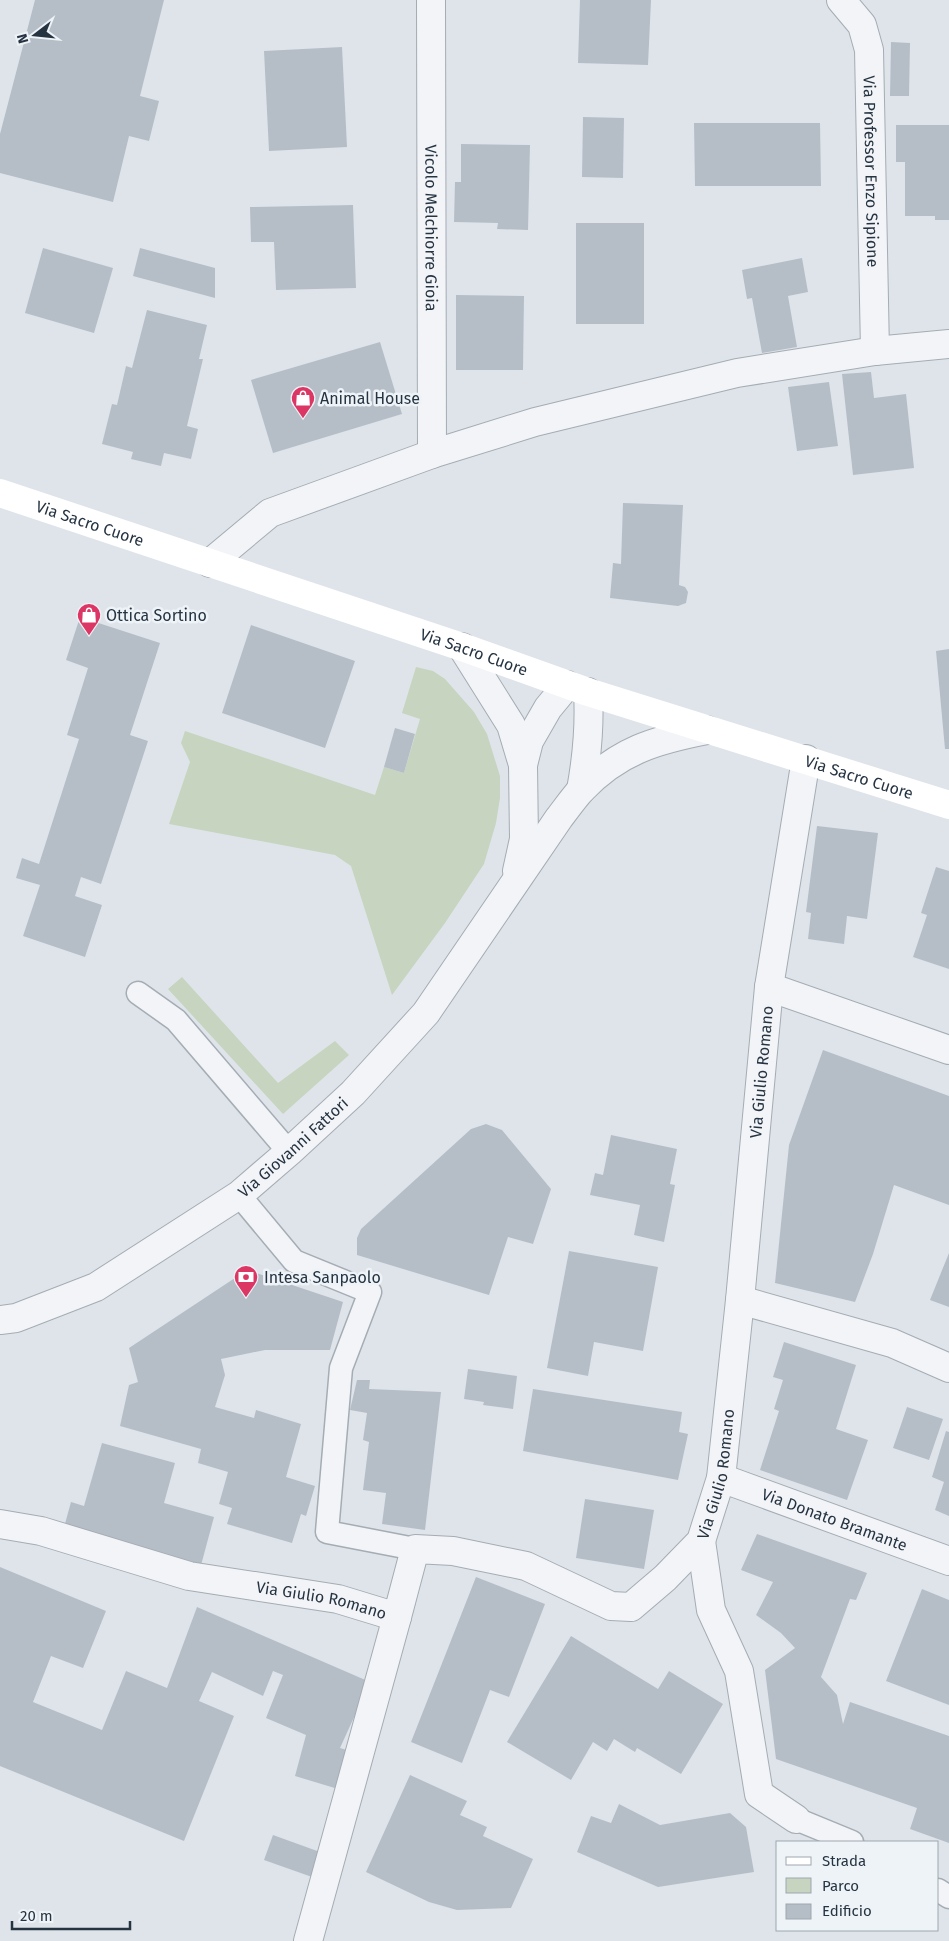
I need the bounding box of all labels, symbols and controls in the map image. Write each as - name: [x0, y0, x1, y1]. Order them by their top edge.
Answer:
- north arrow: [10, 10, 60, 60]
- text: N: [14, 32, 32, 45]
- street label: Via Professor Enzo Sipione: [860, 75, 883, 268]
- street label: Vicolo Melchiorre Gioia: [422, 144, 441, 312]
- shop icon: Animal House: [290, 385, 316, 419]
- place label: Animal House: [320, 389, 420, 408]
- street label: Via Sacro Cuore: [34, 496, 147, 550]
- shop icon: Ottica Sortino: [76, 602, 102, 636]
- place label: Ottica Sortino: [106, 606, 207, 625]
- street label: Via Sacro Cuore: [418, 624, 530, 679]
- street label: Via Sacro Cuore: [803, 751, 916, 803]
- street label: Via Giulio Romano: [746, 1005, 777, 1139]
- street label: Via Giovanni Fattori: [234, 1093, 352, 1201]
- bank icon: Intesa Sanpaolo: [233, 1264, 259, 1298]
- place label: Intesa Sanpaolo: [264, 1268, 381, 1287]
- street label: Via Giulio Romano: [693, 1408, 738, 1541]
- street label: Via Donato Bramante: [759, 1484, 910, 1555]
- street label: Via Giulio Romano: [255, 1577, 389, 1623]
- legend: [776, 1841, 939, 1931]
- text: Strada: [822, 1852, 866, 1870]
- text: Parco: [822, 1877, 859, 1895]
- scale bar: [12, 1898, 130, 1930]
- text: Edificio: [822, 1902, 872, 1920]
- text: 20 m: [20, 1907, 53, 1925]

